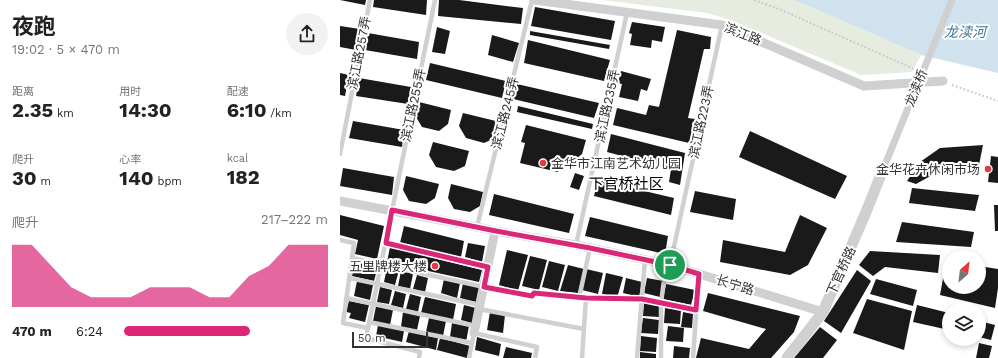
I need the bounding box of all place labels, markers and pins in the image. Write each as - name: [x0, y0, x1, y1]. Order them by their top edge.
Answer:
- place label: 金华市江南艺术幼儿园: [551, 156, 681, 171]
- marker: 金华市江南艺术幼儿园: [538, 158, 548, 168]
- place label: 金华花卉休闲市场: [876, 162, 980, 177]
- marker: 金华花卉休闲市场: [983, 164, 993, 174]
- pin: [653, 248, 687, 282]
- place label: 五里牌楼大楼: [349, 259, 427, 274]
- marker: 五里牌楼大楼: [430, 261, 440, 271]

